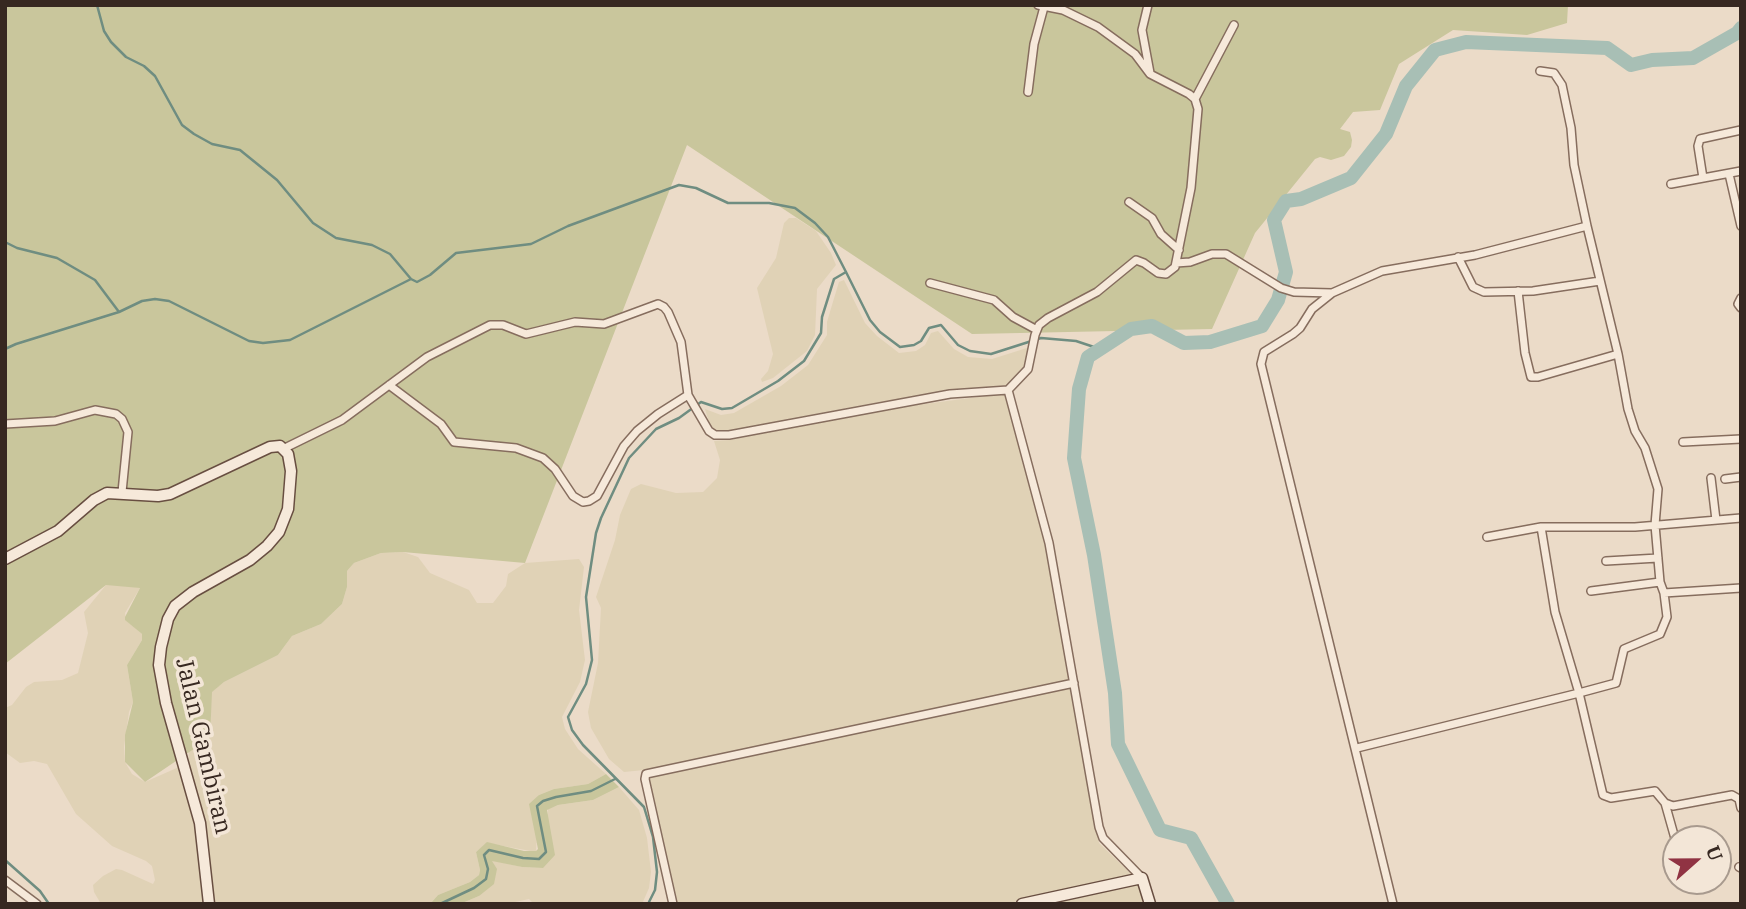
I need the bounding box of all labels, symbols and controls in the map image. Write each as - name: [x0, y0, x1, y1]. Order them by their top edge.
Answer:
- street label: Jalan Gambiran: [169, 655, 237, 837]
- north arrow: [1662, 825, 1732, 895]
- text: U: [1701, 842, 1729, 864]

